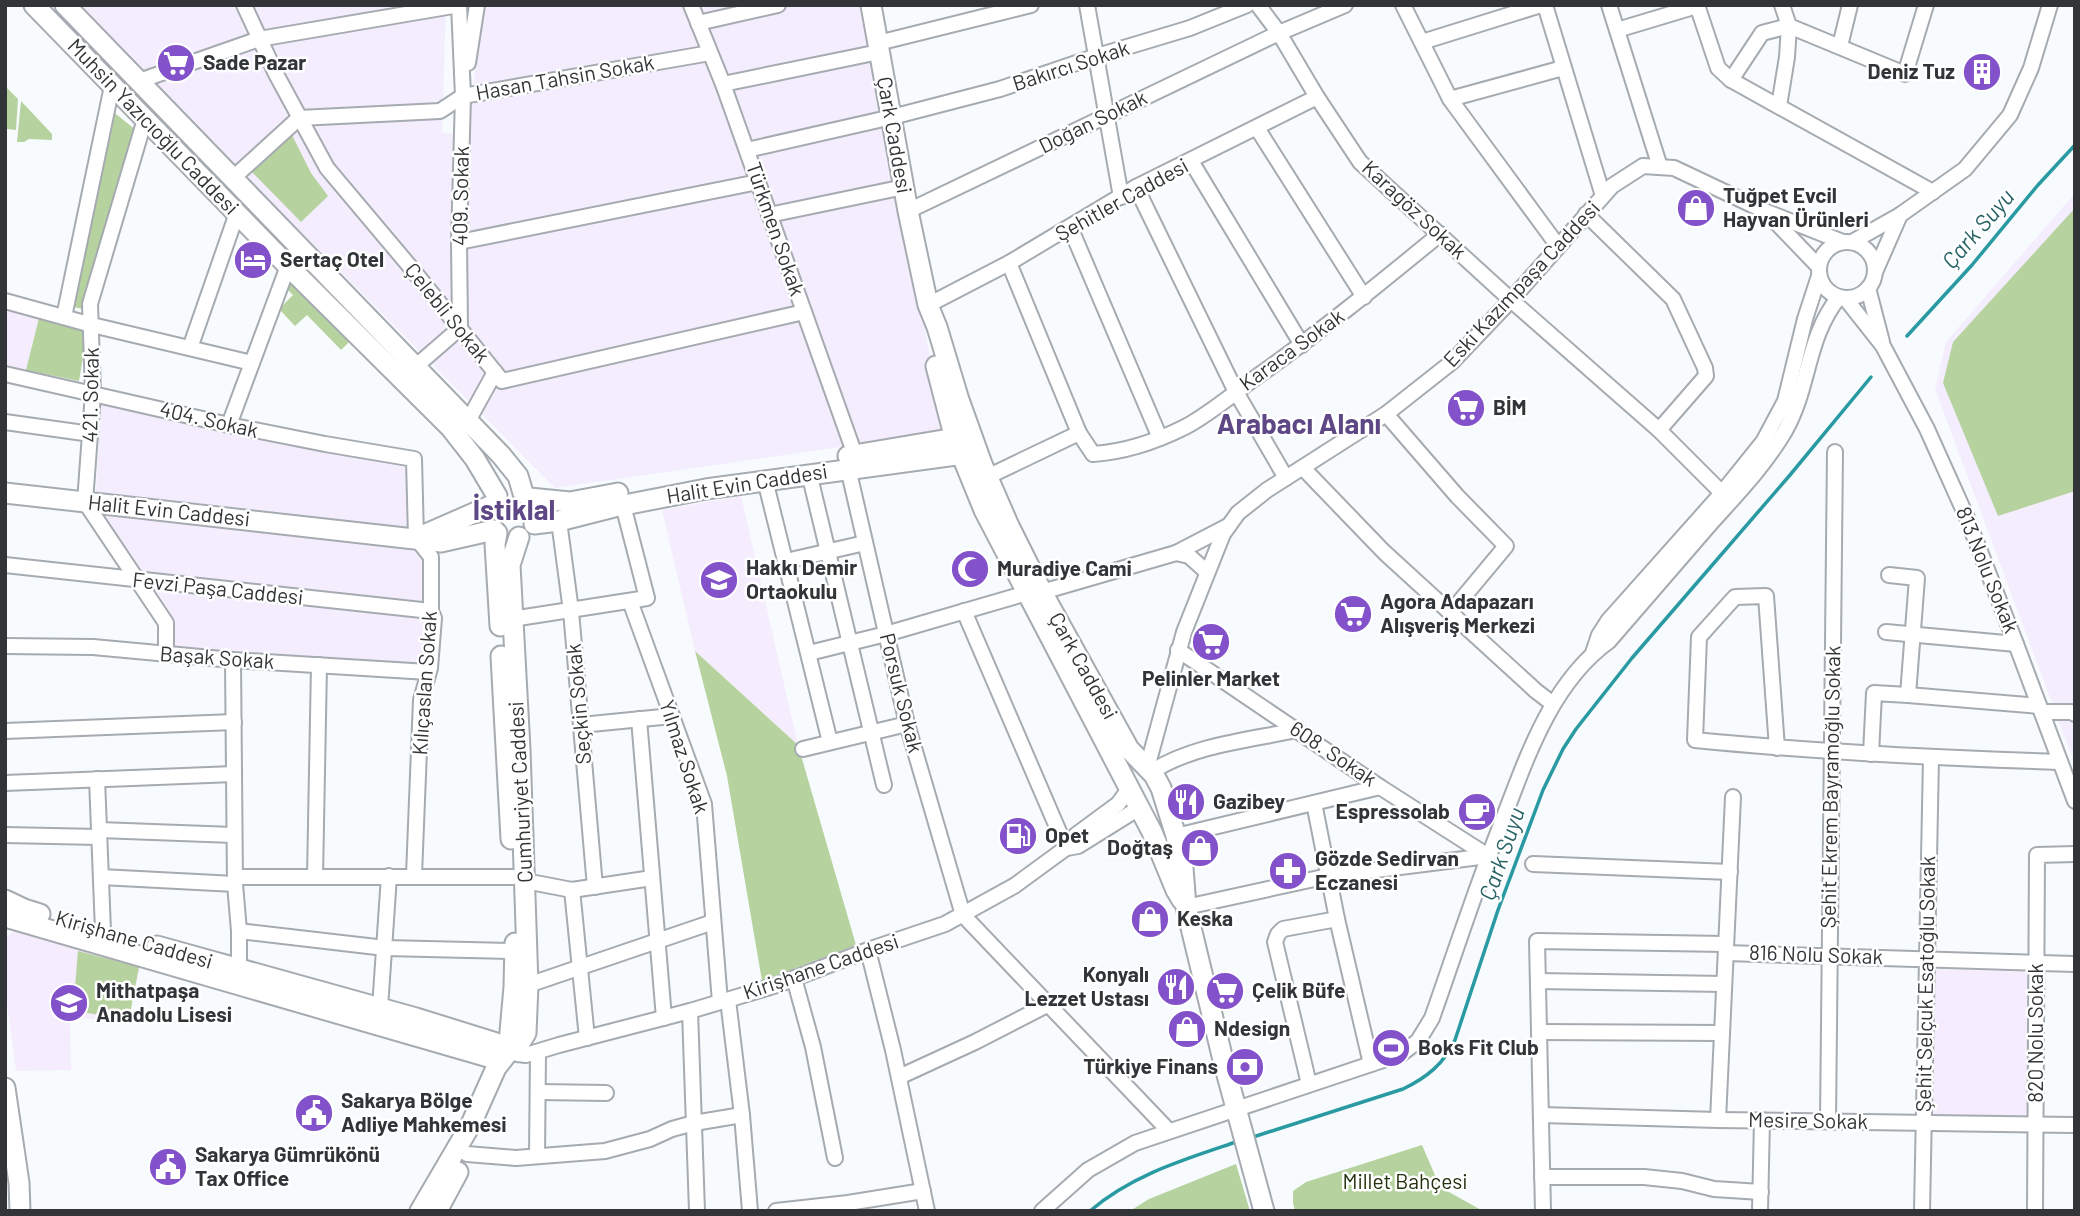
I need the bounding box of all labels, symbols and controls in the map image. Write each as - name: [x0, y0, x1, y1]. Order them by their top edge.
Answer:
- street label: Muhsin Yazıcıoğlu Caddesi: [63, 33, 245, 219]
- street label: Bakırcı Sokak: [1009, 34, 1132, 95]
- supermarket icon: Sade Pazar: [155, 42, 197, 84]
- place label: Sade Pazar: [203, 49, 306, 74]
- street label: Hasan Tahsin Sokak: [474, 49, 656, 105]
- building icon: Deniz Tuz: [1961, 51, 2003, 93]
- place label: Deniz Tuz: [1867, 58, 1955, 83]
- street label: Çark Caddesi: [873, 74, 918, 195]
- street label: Doğan Sokak: [1034, 84, 1150, 158]
- street label: 409. Sokak: [446, 146, 473, 246]
- street label: Şehitler Caddesi: [1050, 152, 1192, 246]
- street label: Karagöz Sokak: [1358, 154, 1472, 263]
- street label: Türkmen Sokak: [742, 158, 811, 299]
- place label: Tuğpet Evcil Hayvan Ürünleri: [1723, 182, 1869, 231]
- water label: Çark Suyu: [1935, 183, 2019, 274]
- shop icon: Tuğpet Evcil Hayvan Ürünleri: [1675, 187, 1717, 229]
- street label: Eski Kazımpaşa Caddesi: [1438, 195, 1604, 371]
- hotel icon: Sertaç Otel: [232, 239, 274, 281]
- place label: Sertaç Otel: [280, 246, 384, 271]
- street label: Çelebli Sokak: [400, 257, 496, 367]
- street label: Karaca Sokak: [1234, 303, 1348, 395]
- street label: 421. Sokak: [76, 347, 103, 443]
- supermarket icon: BİM: [1445, 387, 1487, 429]
- place label: BİM: [1493, 394, 1527, 419]
- street label: 404. Sokak: [158, 395, 261, 442]
- district label: Arabacı Alanı: [1217, 406, 1381, 440]
- street label: Halit Evin Caddesi: [664, 457, 829, 508]
- street label: Halit Evin Caddesi: [87, 489, 251, 530]
- district label: İstiklal: [473, 492, 555, 526]
- street label: 813 Nolu Sokak: [1952, 503, 2025, 636]
- mosque icon: Muradiye Cami: [949, 548, 991, 590]
- place label: Hakkı Demir Ortaokulu: [746, 554, 857, 603]
- place label: Muradiye Cami: [997, 555, 1132, 580]
- school or university icon: Hakkı Demir Ortaokulu: [698, 559, 740, 601]
- street label: Fevzi Paşa Caddesi: [131, 566, 305, 609]
- place label: Agora Adapazarı Alışveriş Merkezi: [1380, 588, 1535, 637]
- supermarket icon: Agora Adapazarı Alışveriş Merkezi: [1332, 593, 1374, 635]
- street label: Çark Caddesi: [1045, 607, 1124, 723]
- street label: Kılıçaslan Sokak: [406, 610, 441, 756]
- supermarket icon: Pelinler Market: [1190, 621, 1232, 663]
- street label: Porsuk Sokak: [876, 630, 929, 755]
- street label: Başak Sokak: [159, 640, 275, 673]
- street label: Seçkin Sokak: [560, 643, 595, 766]
- street label: Şehit Ekrem Bayramoğlu Sokak: [1815, 645, 1844, 928]
- place label: Pelinler Market: [1142, 665, 1280, 690]
- street label: Yılmaz Sokak: [655, 697, 716, 817]
- street label: Cumhuriyet Caddesi: [502, 701, 537, 884]
- street label: 608. Sokak: [1286, 715, 1382, 791]
- restaurant icon: Gazibey: [1165, 781, 1207, 823]
- place label: Gazibey: [1213, 788, 1286, 813]
- cafe icon: Espressolab: [1456, 791, 1498, 833]
- place label: Espressolab: [1335, 798, 1450, 823]
- water label: Çark Suyu: [1472, 803, 1530, 904]
- fuel station icon: Opet: [997, 815, 1039, 857]
- place label: Opet: [1045, 822, 1089, 847]
- shop icon: Doğtaş: [1179, 827, 1221, 869]
- place label: Doğtaş: [1107, 834, 1173, 859]
- place label: Gözde Sedirvan Eczanesi: [1315, 845, 1459, 894]
- pharmacy icon: Gözde Sedirvan Eczanesi: [1267, 850, 1309, 892]
- street label: Şehit Selçuk Esatoğlu Sokak: [1910, 856, 1939, 1112]
- shop icon: Keska: [1129, 898, 1171, 940]
- street label: Kirişhane Caddesi: [53, 904, 216, 973]
- place label: Keska: [1177, 905, 1233, 930]
- street label: Kirişhane Caddesi: [740, 927, 901, 1004]
- street label: 816 Nolu Sokak: [1749, 939, 1883, 968]
- place label: Konyalı Lezzet Ustası: [1024, 961, 1149, 1010]
- street label: 820 Nolu Sokak: [2022, 963, 2047, 1103]
- restaurant icon: Konyalı Lezzet Ustası: [1155, 966, 1197, 1008]
- supermarket icon: Çelik Büfe: [1204, 970, 1246, 1012]
- place label: Mithatpaşa Anadolu Lisesi: [96, 977, 232, 1026]
- place label: Çelik Büfe: [1252, 977, 1345, 1002]
- school or university icon: Mithatpaşa Anadolu Lisesi: [48, 982, 90, 1024]
- shop icon: Ndesign: [1166, 1008, 1208, 1050]
- place label: Ndesign: [1214, 1015, 1290, 1040]
- sports icon: Boks Fit Club: [1370, 1027, 1412, 1069]
- place label: Boks Fit Club: [1418, 1034, 1539, 1059]
- bank icon: Türkiye Finans: [1224, 1046, 1266, 1088]
- place label: Türkiye Finans: [1083, 1053, 1218, 1078]
- place label: Sakarya Bölge Adliye Mahkemesi: [341, 1087, 507, 1136]
- public building icon: Sakarya Bölge Adliye Mahkemesi: [293, 1092, 335, 1134]
- street label: Mesire Sokak: [1748, 1106, 1868, 1133]
- place label: Sakarya Gümrükönü Tax Office: [195, 1141, 380, 1190]
- public building icon: Sakarya Gümrükönü Tax Office: [147, 1146, 189, 1188]
- park label: Millet Bahçesi: [1342, 1168, 1468, 1193]

